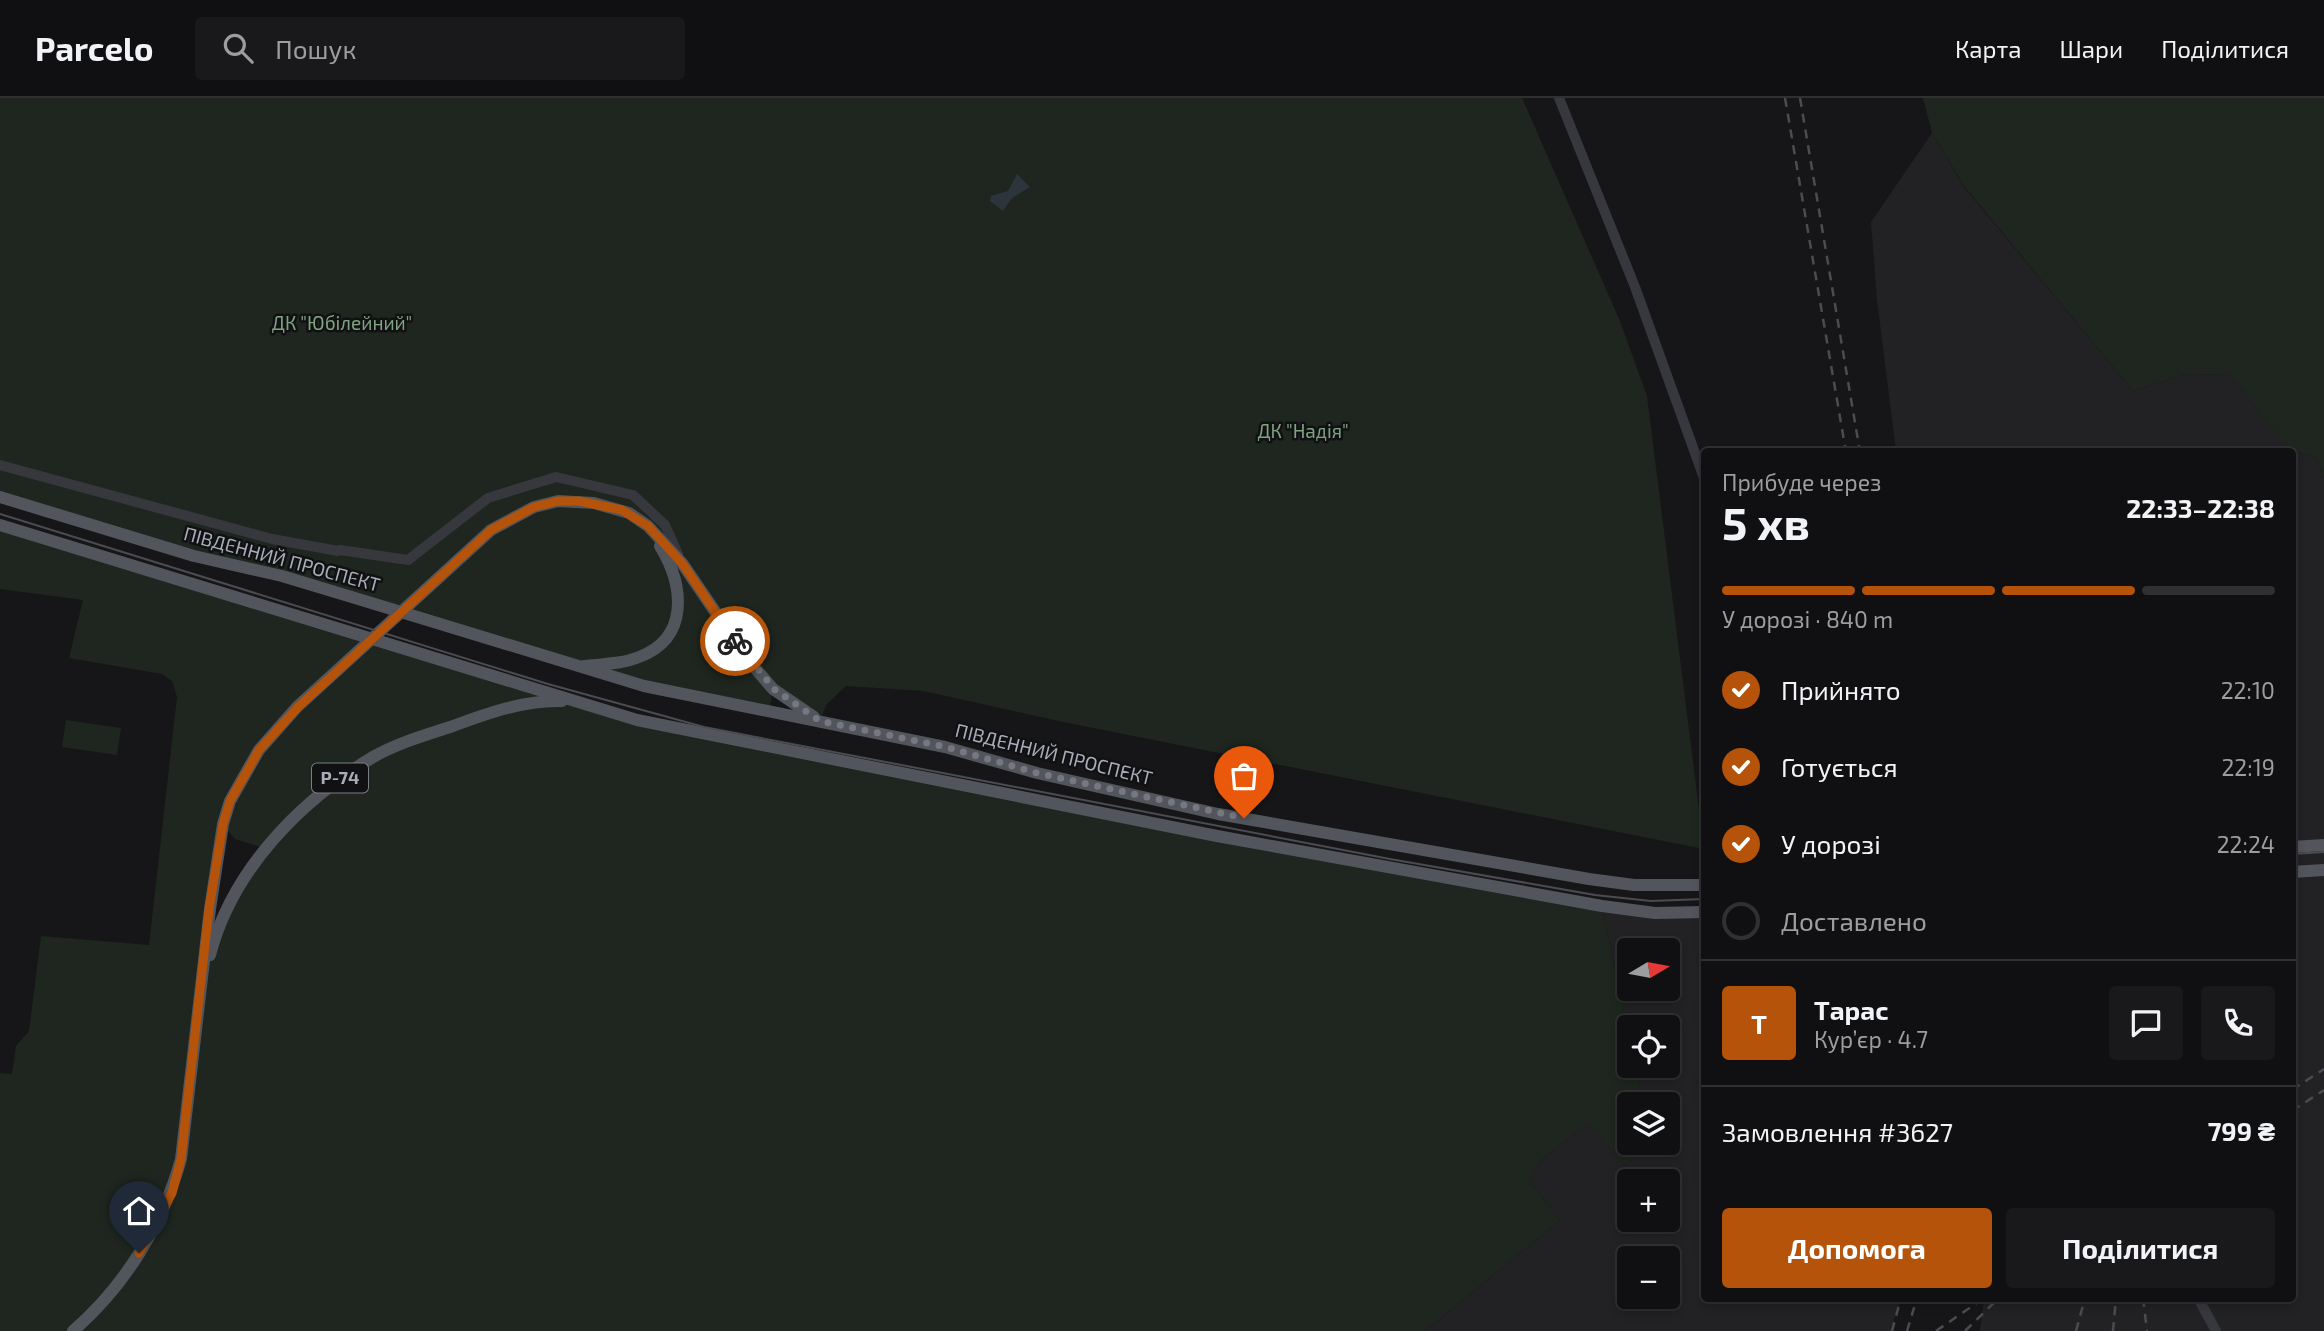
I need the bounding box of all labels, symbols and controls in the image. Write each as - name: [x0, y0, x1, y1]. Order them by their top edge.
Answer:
- search box: [195, 17, 685, 80]
- text: Parcelo: [35, 28, 153, 68]
- icon: search: [219, 29, 257, 67]
- text: Пошук: [275, 33, 356, 64]
- text: Карта: [1955, 34, 2022, 63]
- text: Шари: [2060, 34, 2123, 63]
- text: Поділитися: [2161, 34, 2289, 63]
- park label: ДК "Юбілейний": [272, 311, 412, 334]
- park label: ДК "Надія": [1257, 419, 1349, 442]
- text: Прибуде через: [1722, 468, 1882, 496]
- text: 22:33–22:38: [2126, 492, 2275, 523]
- text: 5 хв: [1722, 494, 1810, 549]
- street label: ПІВДЕННИЙ ПРОСПЕКТ: [181, 521, 383, 596]
- text: У дорозі · 840 m: [1722, 605, 1893, 633]
- courier: [700, 606, 770, 676]
- icon: bike: [716, 622, 754, 660]
- icon: check: [1722, 671, 1760, 709]
- text: Прийнято: [1781, 674, 1901, 705]
- text: 22:10: [2221, 676, 2275, 704]
- street label: ПІВДЕННИЙ ПРОСПЕКТ: [953, 718, 1155, 789]
- pin: [1214, 746, 1274, 818]
- icon: check: [1722, 748, 1760, 786]
- text: Готується: [1781, 751, 1898, 782]
- text: 22:19: [2221, 753, 2275, 781]
- icon: bag: [1225, 757, 1263, 795]
- road number: Р-74: [312, 764, 368, 792]
- icon: check: [1722, 825, 1760, 863]
- text: У дорозі: [1781, 828, 1881, 859]
- text: 22:24: [2217, 830, 2275, 858]
- text: Доставлено: [1781, 905, 1927, 936]
- north arrow: [1617, 938, 1680, 1001]
- map controls: [1617, 938, 1680, 1309]
- button: chat: [2109, 986, 2183, 1060]
- button: phone: [2201, 986, 2275, 1060]
- text: Тарас: [1814, 994, 1888, 1025]
- text: Т: [1751, 1008, 1767, 1039]
- button: locate: [1617, 1015, 1680, 1078]
- text: Кур’єр · 4.7: [1814, 1025, 1928, 1053]
- button: layers: [1617, 1092, 1680, 1155]
- text: 799 ₴: [2208, 1115, 2275, 1146]
- text: Замовлення #3627: [1722, 1116, 1953, 1147]
- button: +: [1617, 1169, 1680, 1232]
- pin: [109, 1181, 169, 1253]
- icon: home: [120, 1192, 158, 1230]
- button: Допомога: [1722, 1208, 1992, 1288]
- button: Поділитися: [2006, 1208, 2275, 1288]
- button: −: [1617, 1246, 1680, 1309]

